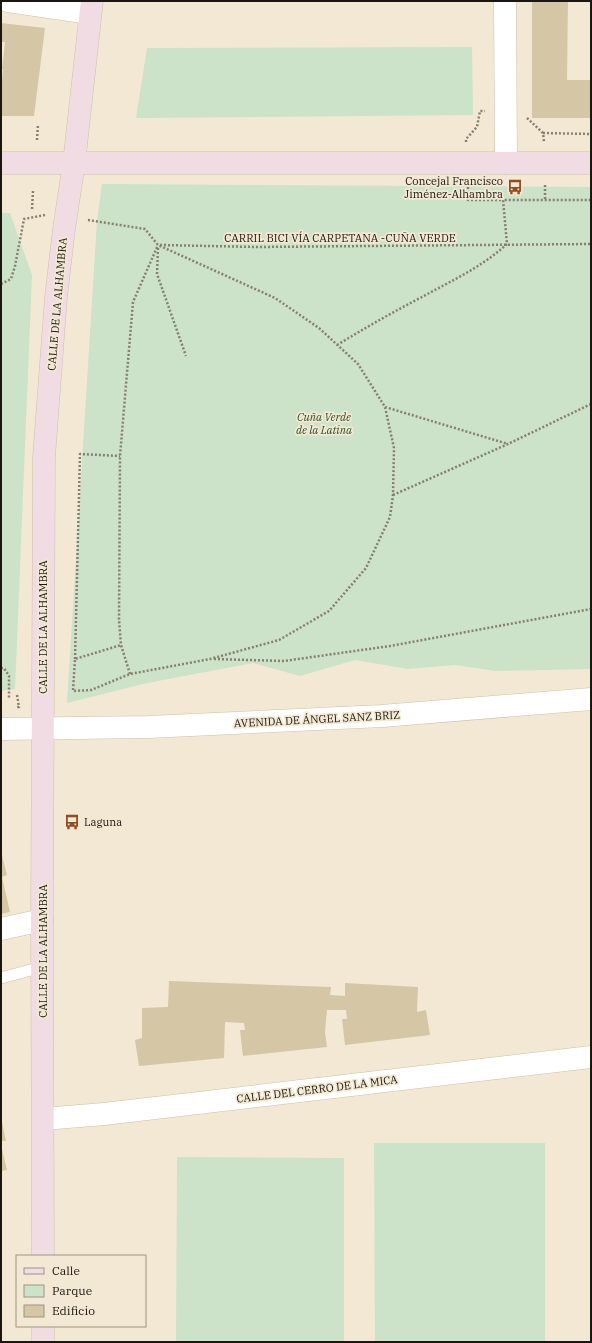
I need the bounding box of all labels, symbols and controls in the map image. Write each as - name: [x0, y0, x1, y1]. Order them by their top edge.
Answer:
- place label: Concejal Francisco Jiménez-Alhambra: [404, 174, 503, 201]
- bus stop icon: Concejal Francisco Jiménez-Alhambra: [506, 178, 524, 196]
- street label: CARRIL BICI VÍA CARPETANA -CUÑA VERDE: [224, 231, 456, 245]
- street label: CALLE DE LA ALHAMBRA: [44, 236, 70, 371]
- park label: Cuña Verde de la Latina: [296, 410, 352, 437]
- street label: CALLE DE LA ALHAMBRA: [36, 560, 50, 694]
- street label: AVENIDA DE ÁNGEL SANZ BRIZ: [234, 708, 400, 730]
- bus stop icon: Laguna: [63, 813, 81, 831]
- place label: Laguna: [84, 815, 122, 829]
- street label: CALLE DE LA ALHAMBRA: [36, 884, 50, 1018]
- street label: CALLE DEL CERRO DE LA MICA: [236, 1072, 399, 1106]
- legend: [16, 1255, 146, 1327]
- text: Calle: [52, 1263, 80, 1278]
- text: Parque: [52, 1283, 92, 1298]
- text: Edificio: [52, 1303, 95, 1318]

